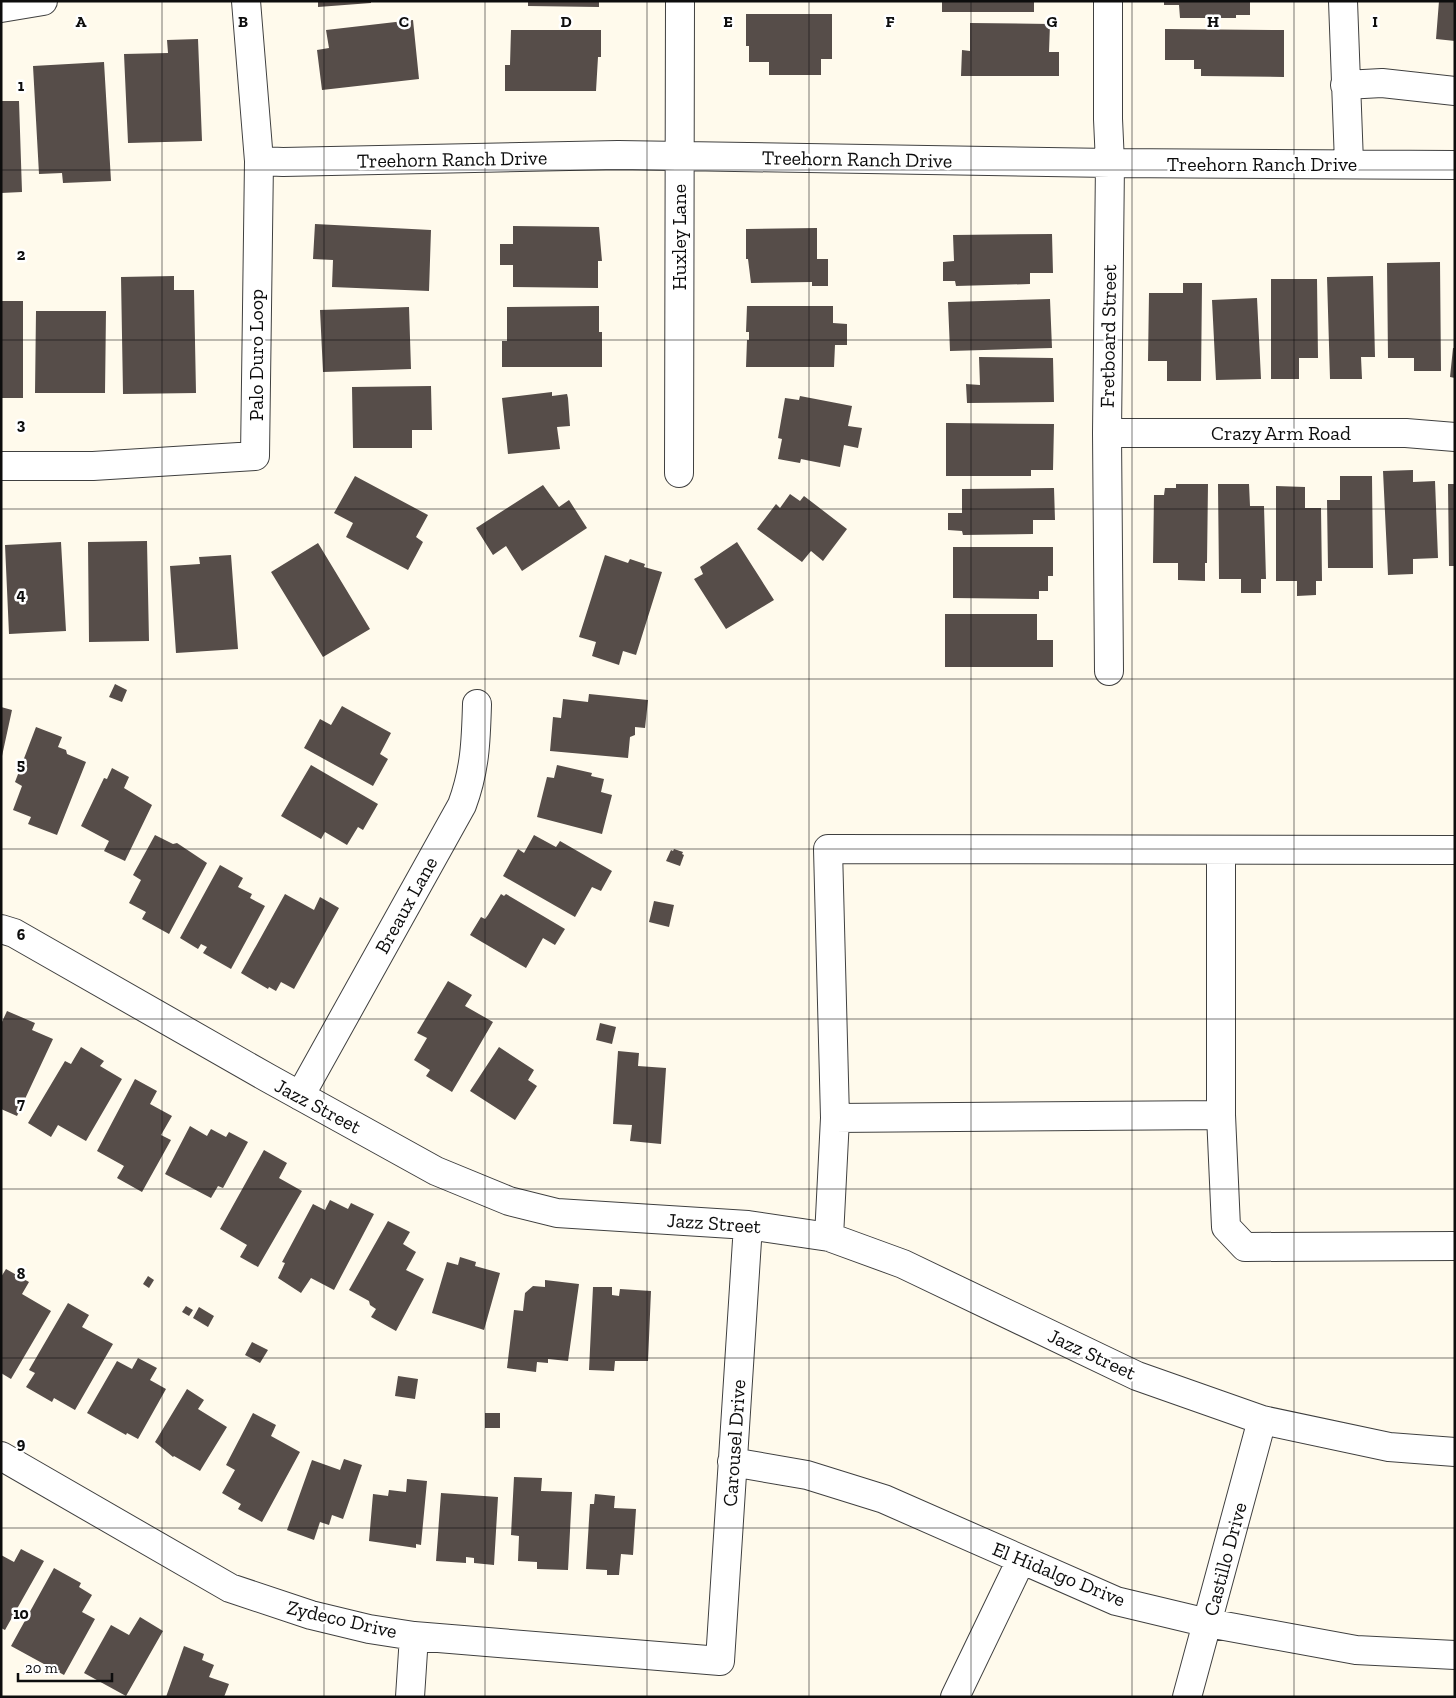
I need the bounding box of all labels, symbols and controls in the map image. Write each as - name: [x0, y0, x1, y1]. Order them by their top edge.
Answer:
- text: A: [76, 12, 87, 31]
- text: B: [238, 12, 248, 31]
- text: C: [399, 12, 409, 31]
- text: D: [560, 12, 572, 31]
- text: E: [723, 12, 733, 31]
- text: F: [885, 12, 895, 31]
- text: G: [1047, 12, 1058, 31]
- text: H: [1207, 12, 1219, 31]
- text: I: [1372, 12, 1378, 31]
- text: 1: [18, 76, 25, 95]
- street label: Treehorn Ranch Drive: [357, 145, 547, 173]
- street label: Treehorn Ranch Drive: [762, 145, 952, 173]
- street label: Treehorn Ranch Drive: [1167, 152, 1357, 176]
- street label: Huxley Lane: [667, 184, 691, 290]
- text: 2: [17, 245, 26, 264]
- street label: Fretboard Street: [1095, 263, 1121, 408]
- street label: Palo Duro Loop: [244, 289, 268, 421]
- text: 3: [17, 415, 26, 434]
- street label: Crazy Arm Road: [1211, 421, 1351, 445]
- text: 4: [16, 585, 26, 604]
- text: 5: [17, 755, 25, 774]
- street label: Breaux Lane: [370, 852, 442, 958]
- text: 6: [17, 925, 26, 944]
- street label: Jazz Street: [271, 1073, 366, 1139]
- text: 7: [17, 1094, 25, 1113]
- street label: Jazz Street: [666, 1208, 762, 1238]
- text: 8: [17, 1264, 26, 1283]
- street label: Jazz Street: [1044, 1323, 1140, 1385]
- street label: Carousel Drive: [718, 1379, 750, 1507]
- text: 9: [17, 1434, 26, 1453]
- street label: Castillo Drive: [1198, 1499, 1252, 1619]
- street label: El Hidalgo Drive: [989, 1536, 1129, 1612]
- street label: Zydeco Drive: [285, 1595, 399, 1643]
- text: 10: [13, 1604, 29, 1623]
- scale bar: [18, 1650, 111, 1682]
- text: 20 m: [25, 1659, 58, 1677]

